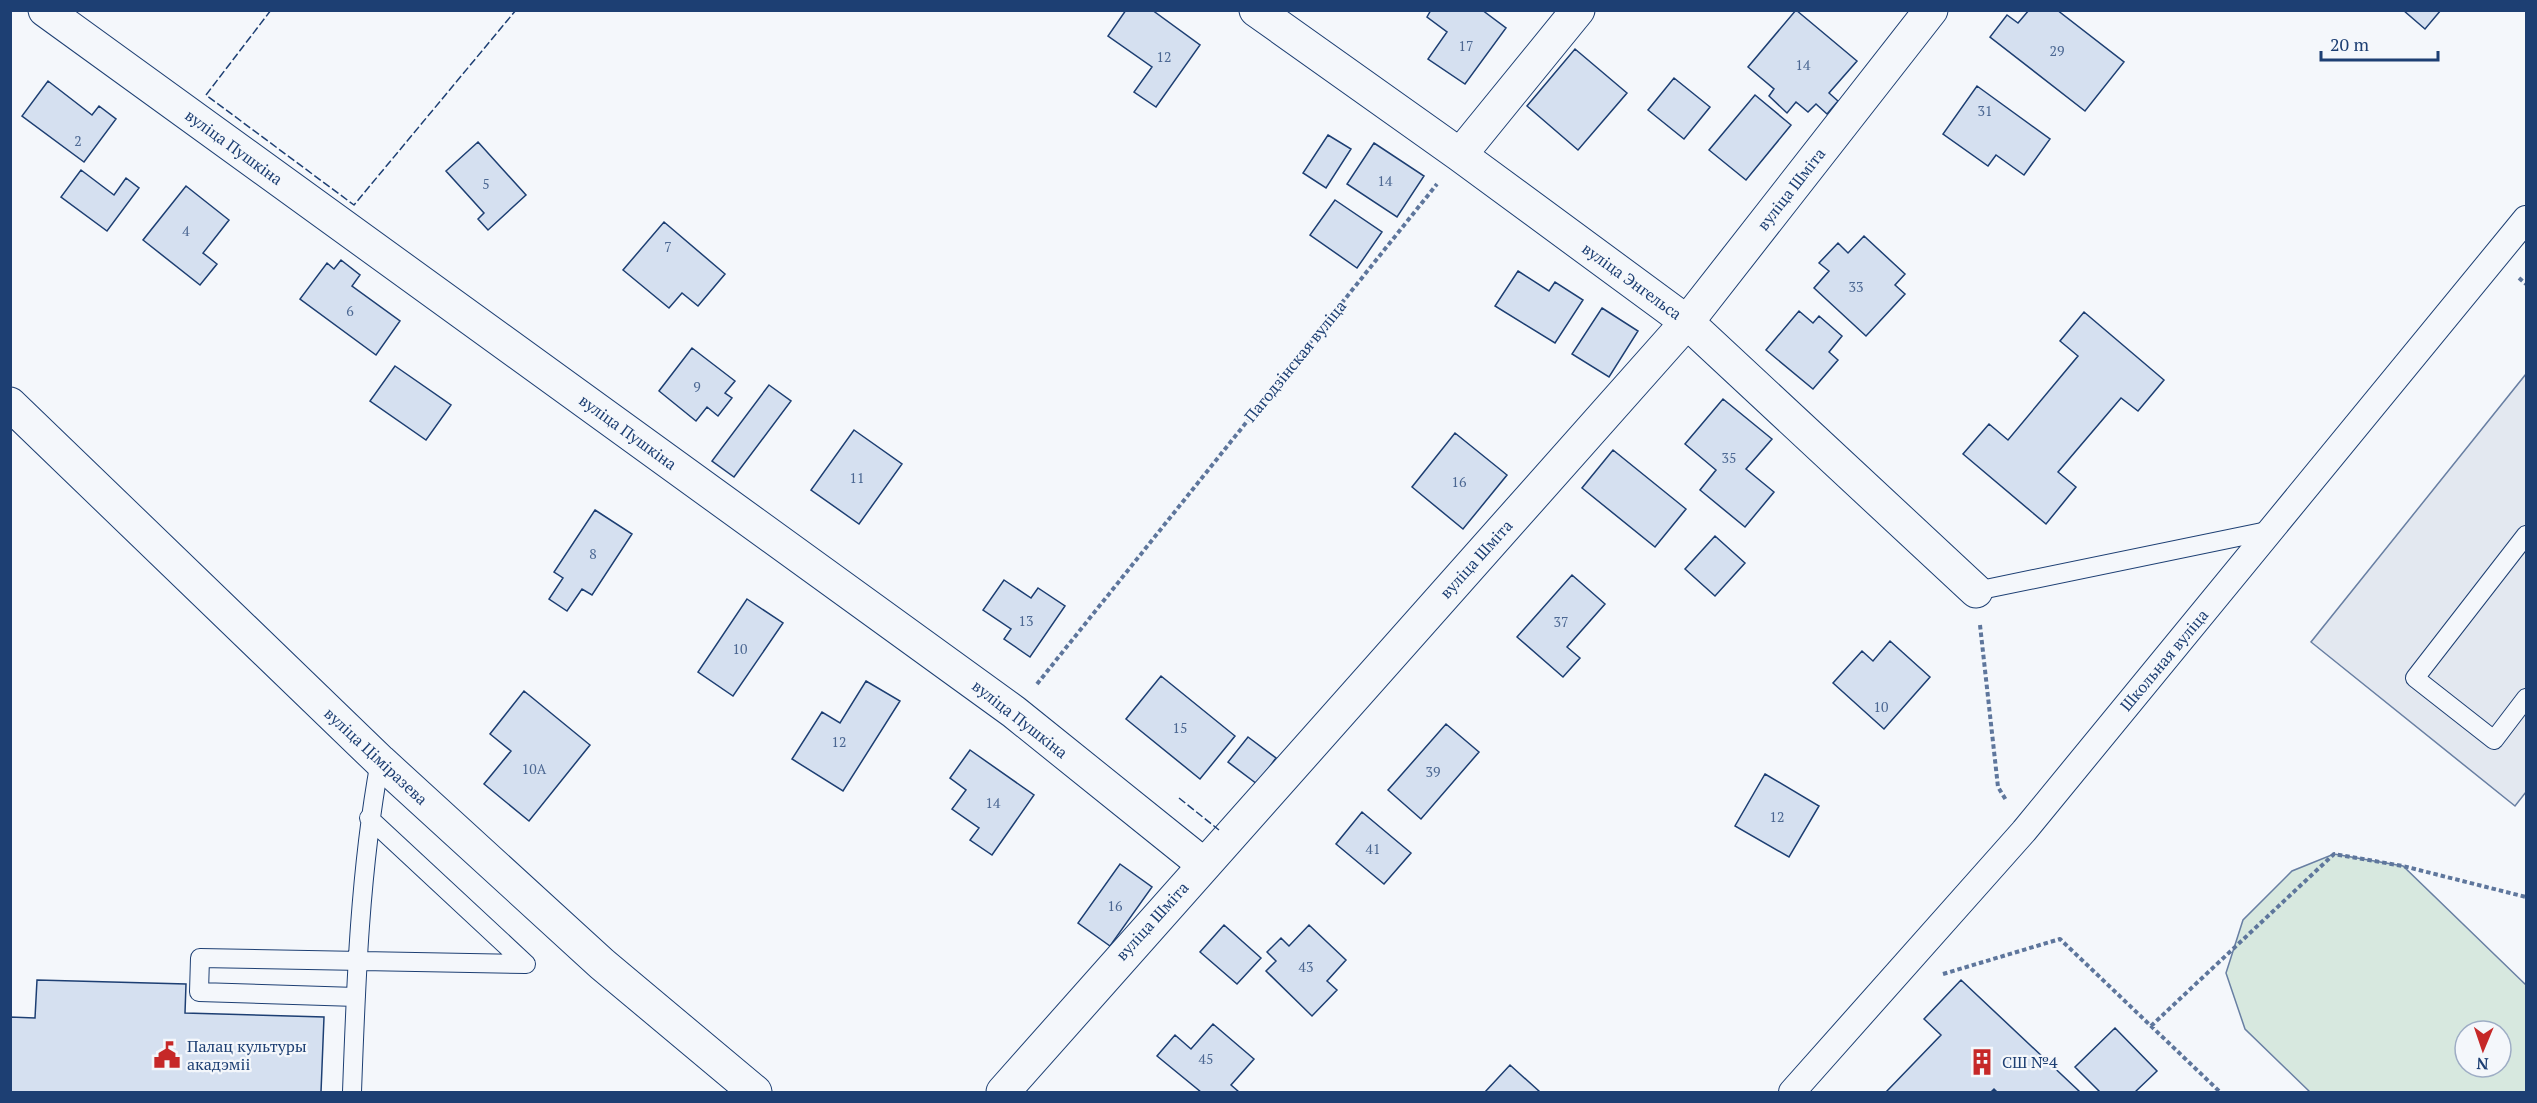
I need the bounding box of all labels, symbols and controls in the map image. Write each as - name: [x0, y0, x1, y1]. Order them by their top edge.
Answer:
- scale bar: [2321, 24, 2438, 62]
- text: 20 m: [2330, 32, 2370, 56]
- house number: 17: [1459, 36, 1473, 55]
- house number: 29: [2050, 41, 2064, 60]
- house number: 12: [1157, 47, 1171, 66]
- house number: 14: [1796, 55, 1811, 74]
- house number: 31: [1978, 101, 1992, 120]
- street label: вуліца Пушкіна: [181, 104, 287, 190]
- house number: 2: [74, 131, 82, 150]
- street label: вуліца Шміта: [1752, 143, 1830, 235]
- house number: 14: [1378, 171, 1393, 190]
- house number: 5: [482, 174, 490, 193]
- house number: 4: [182, 221, 190, 240]
- house number: 7: [664, 237, 672, 256]
- street label: вуліца Энгельса: [1578, 237, 1686, 325]
- house number: 33: [1849, 277, 1863, 296]
- street label: Пагодзінская вуліца: [1239, 296, 1351, 426]
- house number: 6: [346, 301, 354, 320]
- house number: 9: [693, 377, 701, 396]
- street label: вуліца Пушкіна: [575, 389, 681, 475]
- house number: 35: [1722, 448, 1736, 467]
- house number: 11: [850, 468, 864, 487]
- house number: 16: [1452, 472, 1467, 491]
- street label: вуліца Шміта: [1435, 515, 1517, 603]
- house number: 8: [589, 544, 597, 563]
- street label: Школьная вуліца: [2115, 605, 2213, 715]
- house number: 13: [1019, 611, 1033, 630]
- house number: 37: [1554, 612, 1568, 631]
- house number: 10: [733, 639, 747, 658]
- street label: вуліца Пушкіна: [968, 675, 1072, 763]
- house number: 10: [1874, 697, 1888, 716]
- street label: вуліца Ціміразева: [320, 702, 432, 810]
- house number: 15: [1173, 718, 1187, 737]
- house number: 12: [832, 732, 846, 751]
- house number: 10А: [522, 759, 547, 778]
- house number: 39: [1426, 762, 1440, 781]
- house number: 14: [986, 793, 1001, 812]
- house number: 12: [1770, 807, 1784, 826]
- house number: 41: [1366, 839, 1380, 858]
- street label: вуліца Шміта: [1111, 877, 1193, 965]
- house number: 16: [1108, 896, 1123, 915]
- house number: 43: [1299, 957, 1313, 976]
- north arrow: [2453, 1019, 2513, 1079]
- place label: Палац культуры акадэміі: [187, 1035, 307, 1075]
- public building icon: Палац культуры акадэміі: [152, 1040, 182, 1070]
- building icon: СШ №4: [1967, 1047, 1997, 1077]
- house number: 45: [1199, 1049, 1213, 1068]
- place label: СШ №4: [2002, 1051, 2058, 1073]
- text: N: [2476, 1053, 2489, 1075]

